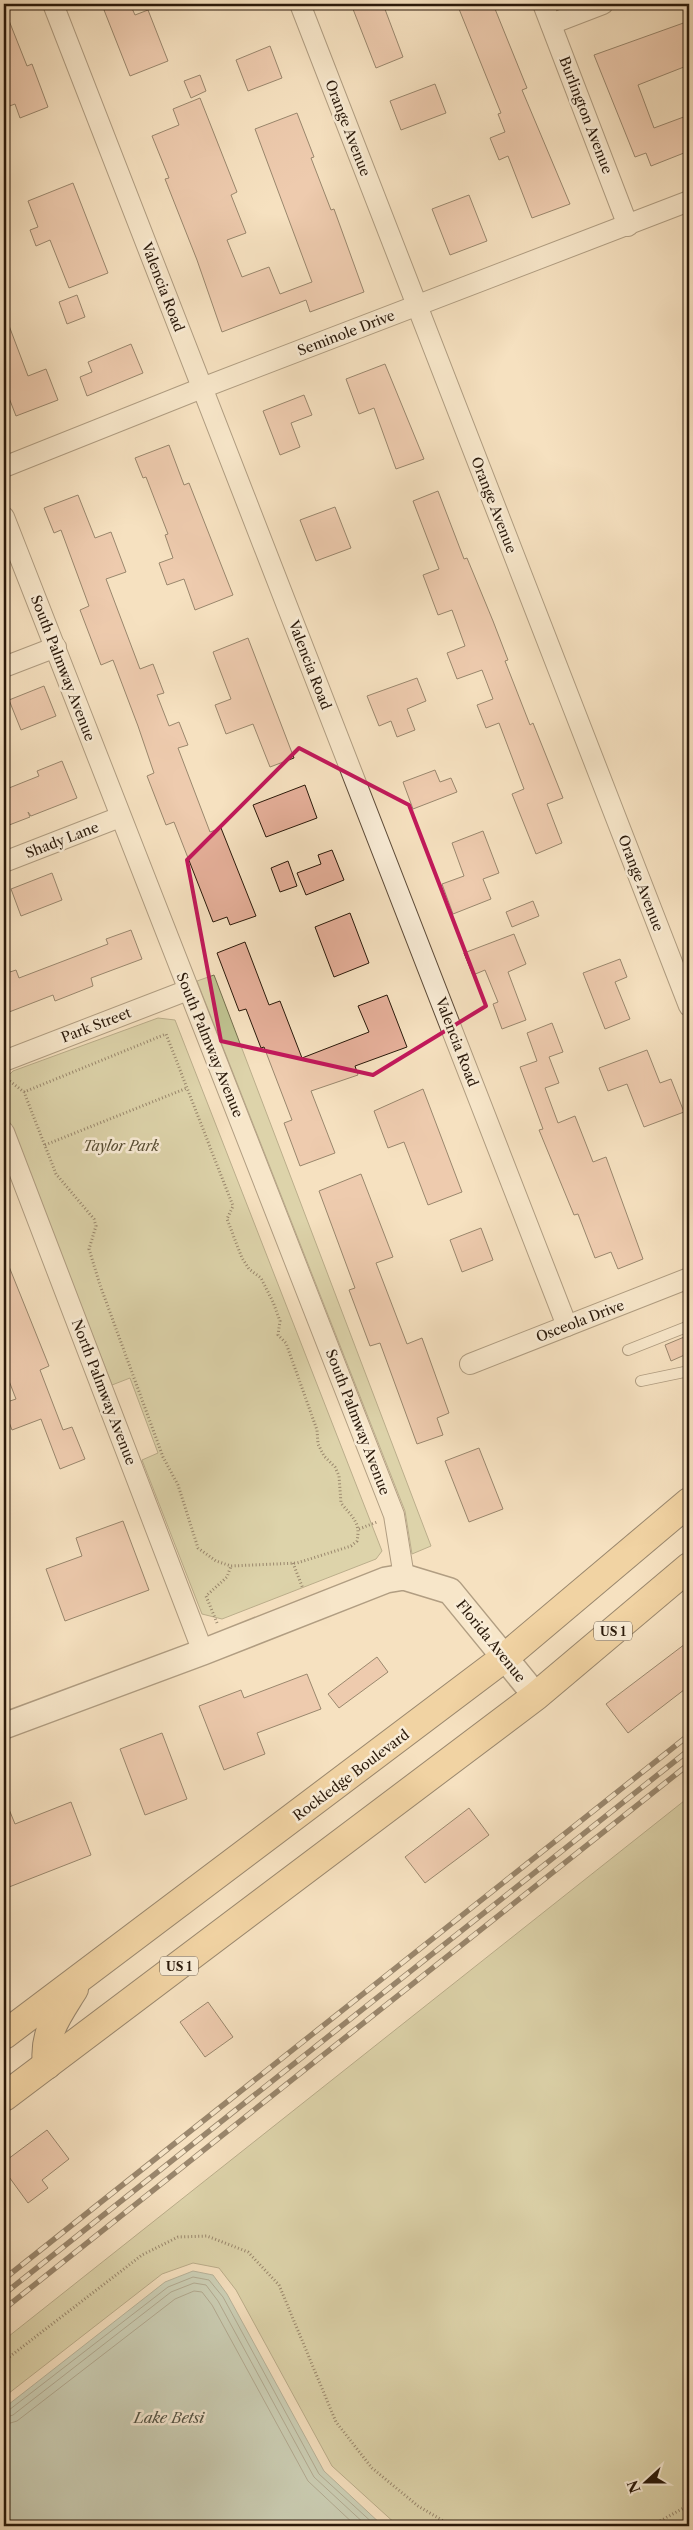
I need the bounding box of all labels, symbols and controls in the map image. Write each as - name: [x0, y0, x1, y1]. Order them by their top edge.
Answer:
- street label: Burlington Avenue: [555, 54, 617, 176]
- street label: Orange Avenue: [321, 77, 375, 179]
- street label: Valencia Road: [137, 239, 188, 335]
- street label: Seminole Drive: [295, 306, 397, 360]
- street label: Orange Avenue: [467, 454, 521, 556]
- street label: South Palmway Avenue: [27, 593, 99, 744]
- street label: Valencia Road: [284, 617, 335, 713]
- street label: Shady Lane: [23, 818, 101, 862]
- street label: Orange Avenue: [614, 832, 668, 934]
- street label: South Palmway Avenue: [173, 970, 247, 1120]
- street label: Valencia Road: [431, 994, 482, 1090]
- street label: Park Street: [58, 1003, 134, 1047]
- park label: Taylor Park: [83, 1137, 160, 1155]
- street label: Osceola Drive: [533, 1296, 627, 1346]
- street label: North Palmway Avenue: [68, 1316, 140, 1468]
- street label: South Palmway Avenue: [322, 1347, 394, 1498]
- street label: Florida Avenue: [452, 1596, 530, 1686]
- road number: US 1: [594, 1622, 632, 1640]
- street label: Rockledge Boulevard: [289, 1725, 413, 1825]
- road number: US 1: [160, 1956, 198, 1975]
- water label: Lake Betsi: [133, 2408, 206, 2427]
- north arrow: [620, 2458, 670, 2508]
- text: N: [623, 2478, 644, 2496]

